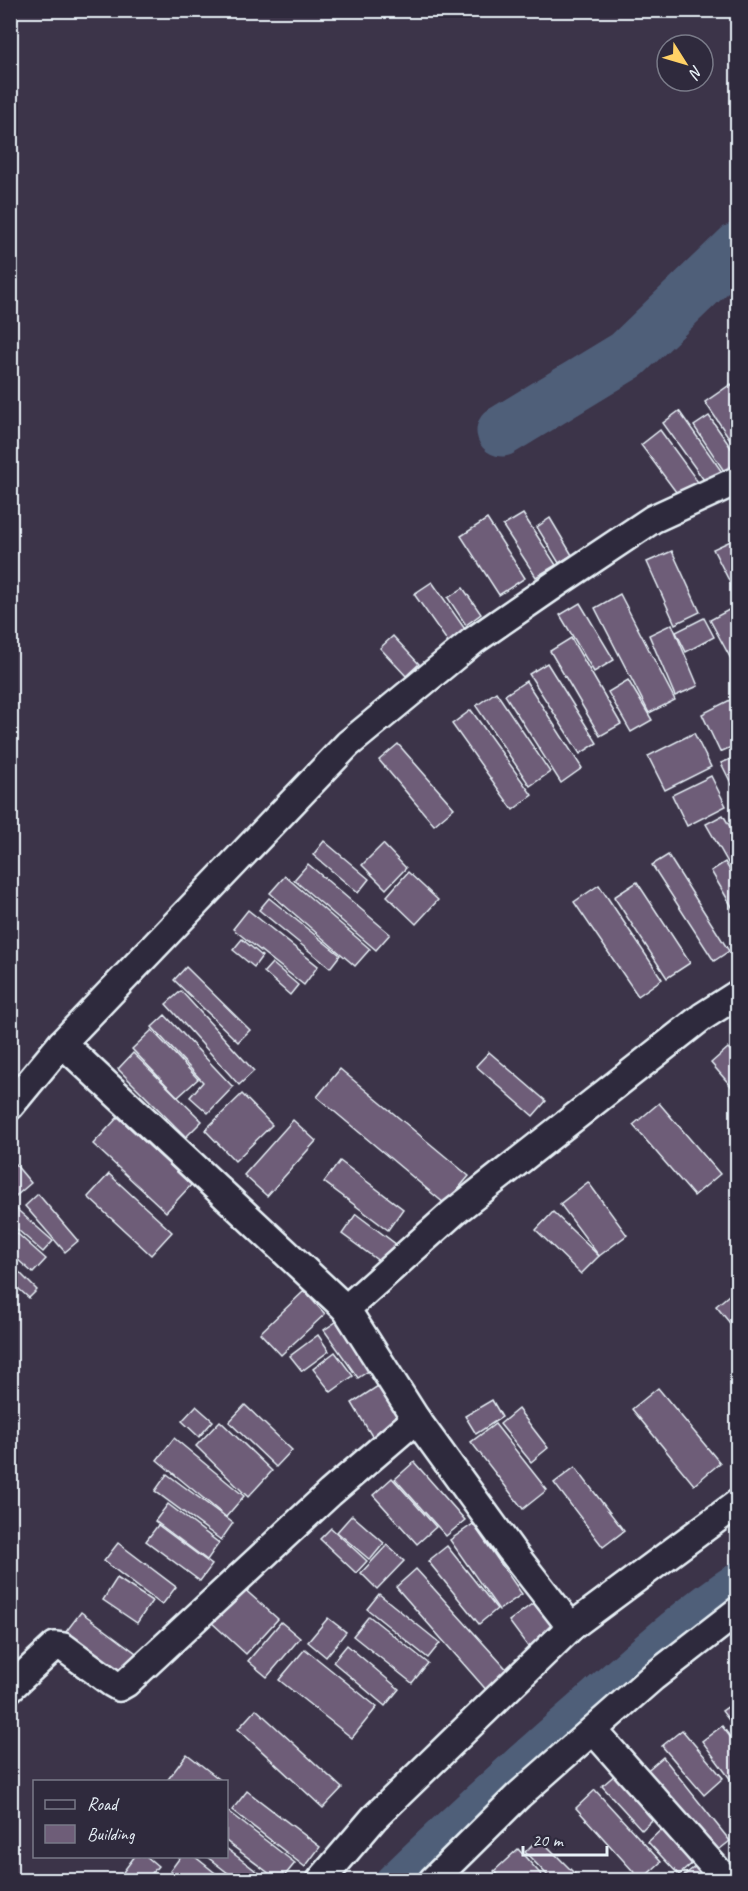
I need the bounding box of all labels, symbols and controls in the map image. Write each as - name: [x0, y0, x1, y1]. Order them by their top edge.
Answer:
- north arrow: [655, 33, 715, 93]
- text: N: [683, 61, 707, 84]
- legend: [33, 1780, 228, 1858]
- text: Road: [87, 1793, 120, 1815]
- scale bar: [523, 1819, 607, 1857]
- text: Building: [87, 1823, 136, 1845]
- text: 20 m: [532, 1829, 565, 1851]

